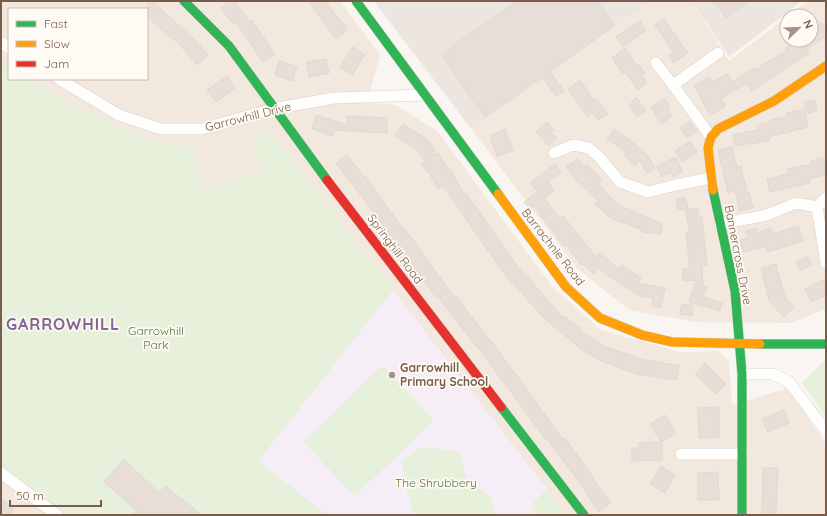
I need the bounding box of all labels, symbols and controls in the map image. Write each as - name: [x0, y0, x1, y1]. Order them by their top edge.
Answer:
- legend: [8, 8, 148, 80]
- north arrow: [779, 8, 819, 48]
- text: Fast: [44, 16, 68, 31]
- text: N: [800, 18, 816, 31]
- text: Slow: [44, 36, 70, 51]
- text: Jam: [44, 56, 69, 71]
- street label: Garrowhill Drive: [203, 99, 293, 134]
- street label: Bannercross Drive: [721, 204, 756, 306]
- street label: Barrachnie Road: [519, 205, 588, 288]
- street label: Springhill Road: [364, 211, 427, 287]
- district label: GARROWHILL: [6, 314, 120, 334]
- park label: Garrowhill Park: [128, 323, 184, 352]
- place label: Garrowhill Primary School: [400, 360, 488, 389]
- marker: Garrowhill Primary School: [387, 370, 397, 380]
- park label: The Shrubbery: [395, 475, 477, 490]
- scale bar: [10, 482, 101, 508]
- text: 50 m: [16, 488, 44, 503]

